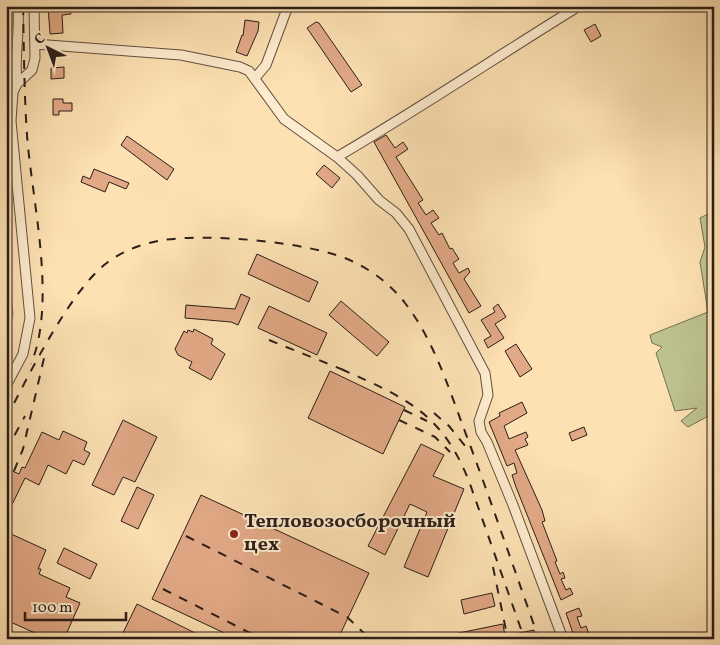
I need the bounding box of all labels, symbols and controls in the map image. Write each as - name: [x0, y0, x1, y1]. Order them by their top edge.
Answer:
- north arrow: [22, 22, 72, 72]
- text: С: [31, 29, 50, 50]
- place label: Тепловозосборочный цех: [244, 508, 456, 559]
- marker: Тепловозосборочный цех: [228, 528, 240, 540]
- scale bar: [25, 590, 126, 622]
- text: 100 m: [32, 598, 72, 619]

